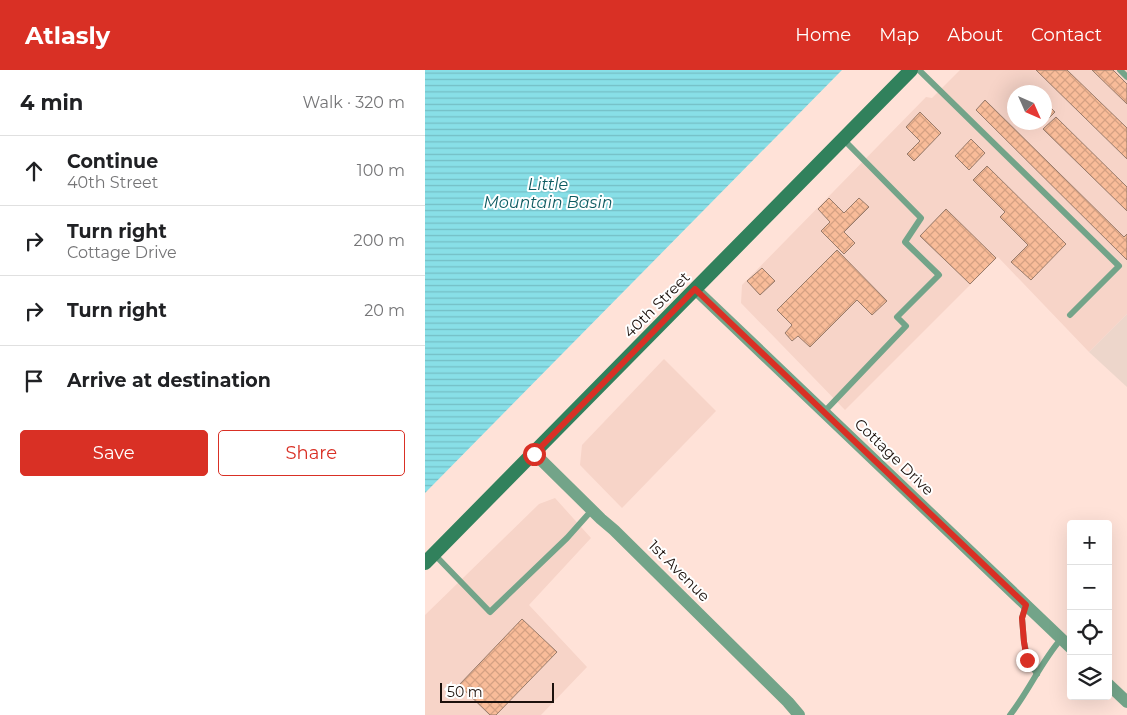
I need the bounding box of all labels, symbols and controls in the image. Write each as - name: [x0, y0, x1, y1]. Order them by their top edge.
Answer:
- text: Atlasly: [25, 21, 110, 50]
- text: Home: [795, 24, 851, 46]
- text: Map: [879, 24, 919, 46]
- text: About: [947, 24, 1003, 46]
- text: Contact: [1031, 24, 1102, 46]
- north arrow: [1007, 85, 1052, 130]
- text: 4 min: [20, 90, 83, 115]
- text: Walk · 320 m: [303, 93, 405, 112]
- text: Continue: [67, 150, 158, 173]
- icon: ahead: [20, 157, 48, 185]
- text: 100 m: [357, 161, 405, 180]
- text: 40th Street: [67, 173, 158, 192]
- water label: Little Mountain Basin: [483, 175, 613, 212]
- text: Turn right: [67, 220, 167, 243]
- icon: right: [20, 227, 48, 255]
- text: 200 m: [354, 231, 405, 250]
- text: Cottage Drive: [67, 243, 177, 262]
- street label: 40th Street: [620, 268, 694, 342]
- icon: right: [20, 297, 48, 325]
- text: Turn right: [67, 299, 167, 322]
- text: 20 m: [364, 301, 405, 320]
- icon: arrive: [20, 367, 48, 395]
- text: Arrive at destination: [67, 369, 271, 392]
- street label: Cottage Drive: [851, 414, 938, 499]
- button: Save: [20, 430, 208, 476]
- button: Share: [218, 430, 405, 476]
- route start: [523, 443, 546, 466]
- map controls: [1067, 520, 1112, 700]
- button: +: [1067, 520, 1112, 565]
- street label: 1st Avenue: [645, 536, 714, 605]
- button: −: [1067, 565, 1112, 610]
- button: locate: [1067, 610, 1112, 655]
- route end: [1016, 649, 1039, 672]
- button: layers: [1067, 655, 1112, 700]
- scale bar: [440, 680, 554, 703]
- text: 50 m: [447, 683, 483, 701]

